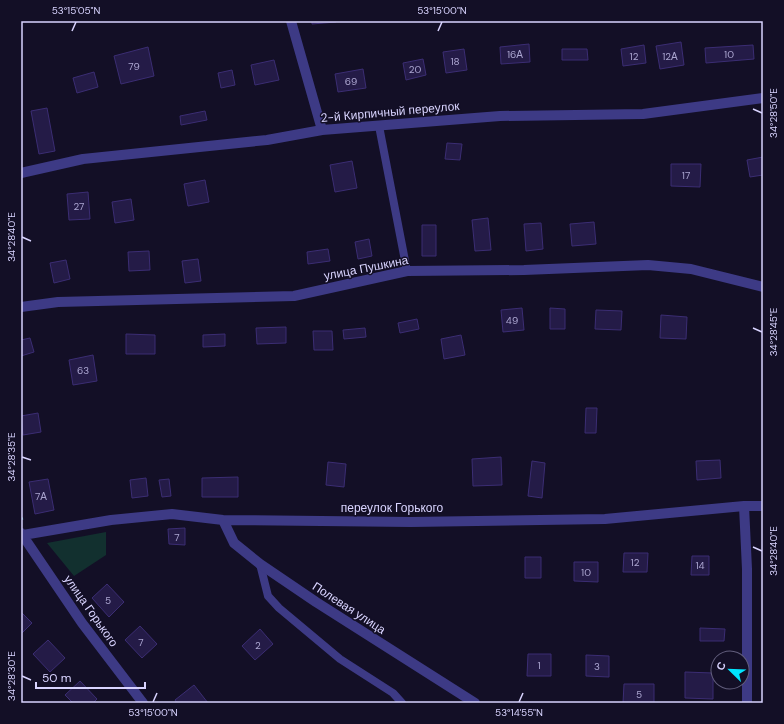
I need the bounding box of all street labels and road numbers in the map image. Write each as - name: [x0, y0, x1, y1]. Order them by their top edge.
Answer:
- street label: 2-й Кирпичный переулок: [320, 98, 461, 126]
- street label: улица Пушкина: [322, 252, 410, 284]
- street label: переулок Горького: [341, 500, 444, 516]
- street label: улица Горького: [60, 572, 122, 650]
- street label: Полевая улица: [309, 578, 389, 638]

